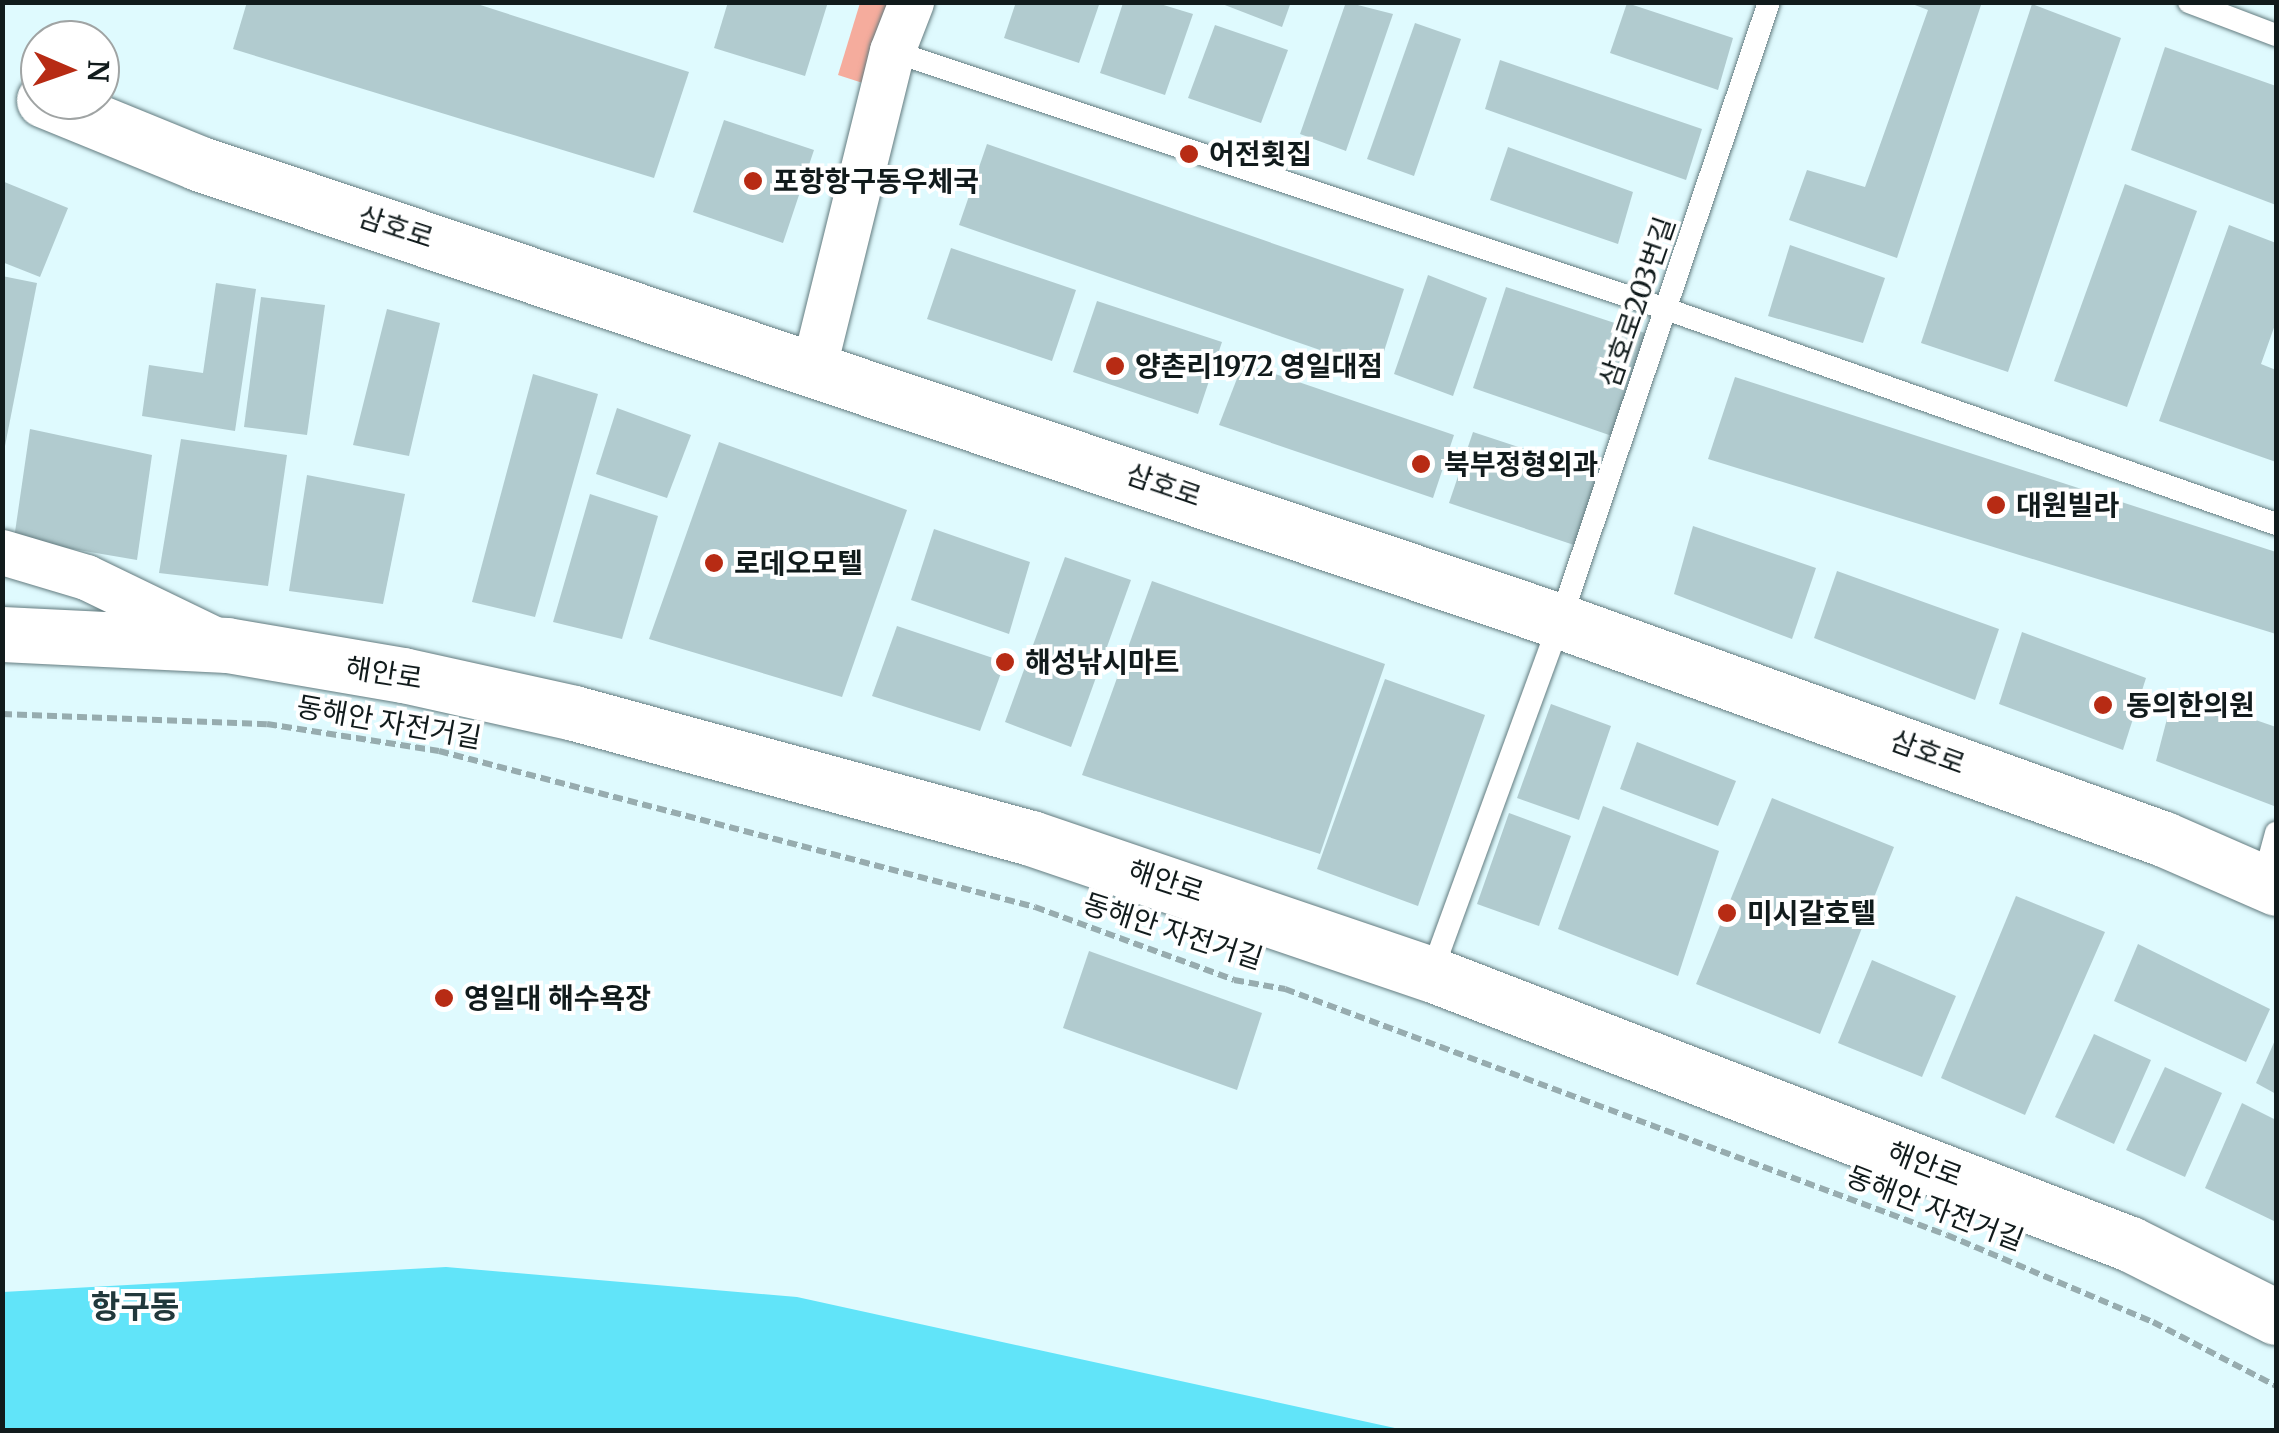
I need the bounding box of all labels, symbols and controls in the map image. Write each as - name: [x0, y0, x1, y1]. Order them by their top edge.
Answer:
- north arrow: [20, 20, 120, 120]
- text: N: [80, 59, 116, 83]
- place label: 어전횟집: [1209, 137, 1312, 171]
- marker: 어전횟집: [1178, 143, 1200, 165]
- place label: 포항항구동우체국: [773, 164, 979, 198]
- marker: 포항항구동우체국: [742, 170, 764, 192]
- street label: 삼호로: [354, 199, 438, 255]
- street label: 삼호로203번길: [1592, 213, 1682, 391]
- place label: 양촌리1972 영일대점: [1135, 349, 1383, 383]
- marker: 양촌리1972 영일대점: [1104, 355, 1126, 377]
- place label: 북부정형외과: [1444, 447, 1599, 481]
- marker: 북부정형외과: [1408, 451, 1434, 477]
- street label: 삼호로: [1122, 457, 1206, 513]
- place label: 대원빌라: [2016, 488, 2119, 522]
- marker: 대원빌라: [1985, 494, 2007, 516]
- place label: 로데오모텔: [734, 546, 863, 580]
- marker: 로데오모텔: [703, 552, 725, 574]
- place label: 해성낚시마트: [1025, 645, 1180, 679]
- street label: 해안로: [343, 650, 425, 696]
- marker: 해성낚시마트: [994, 651, 1016, 673]
- place label: 동의한의원: [2126, 688, 2255, 722]
- street label: 동해안 자전거길: [294, 689, 484, 755]
- marker: 동의한의원: [2090, 692, 2116, 718]
- street label: 삼호로: [1886, 723, 1970, 781]
- street label: 해안로: [1124, 853, 1208, 909]
- street label: 동해안 자전거길: [1079, 886, 1267, 976]
- place label: 미시갈호텔: [1747, 896, 1876, 930]
- marker: 미시갈호텔: [1716, 902, 1738, 924]
- place label: 영일대 해수욕장: [464, 981, 651, 1015]
- marker: 영일대 해수욕장: [433, 987, 455, 1009]
- street label: 해안로: [1883, 1134, 1967, 1194]
- street label: 동해안 자전거길: [1842, 1159, 2028, 1257]
- district label: 항구동: [91, 1288, 179, 1326]

